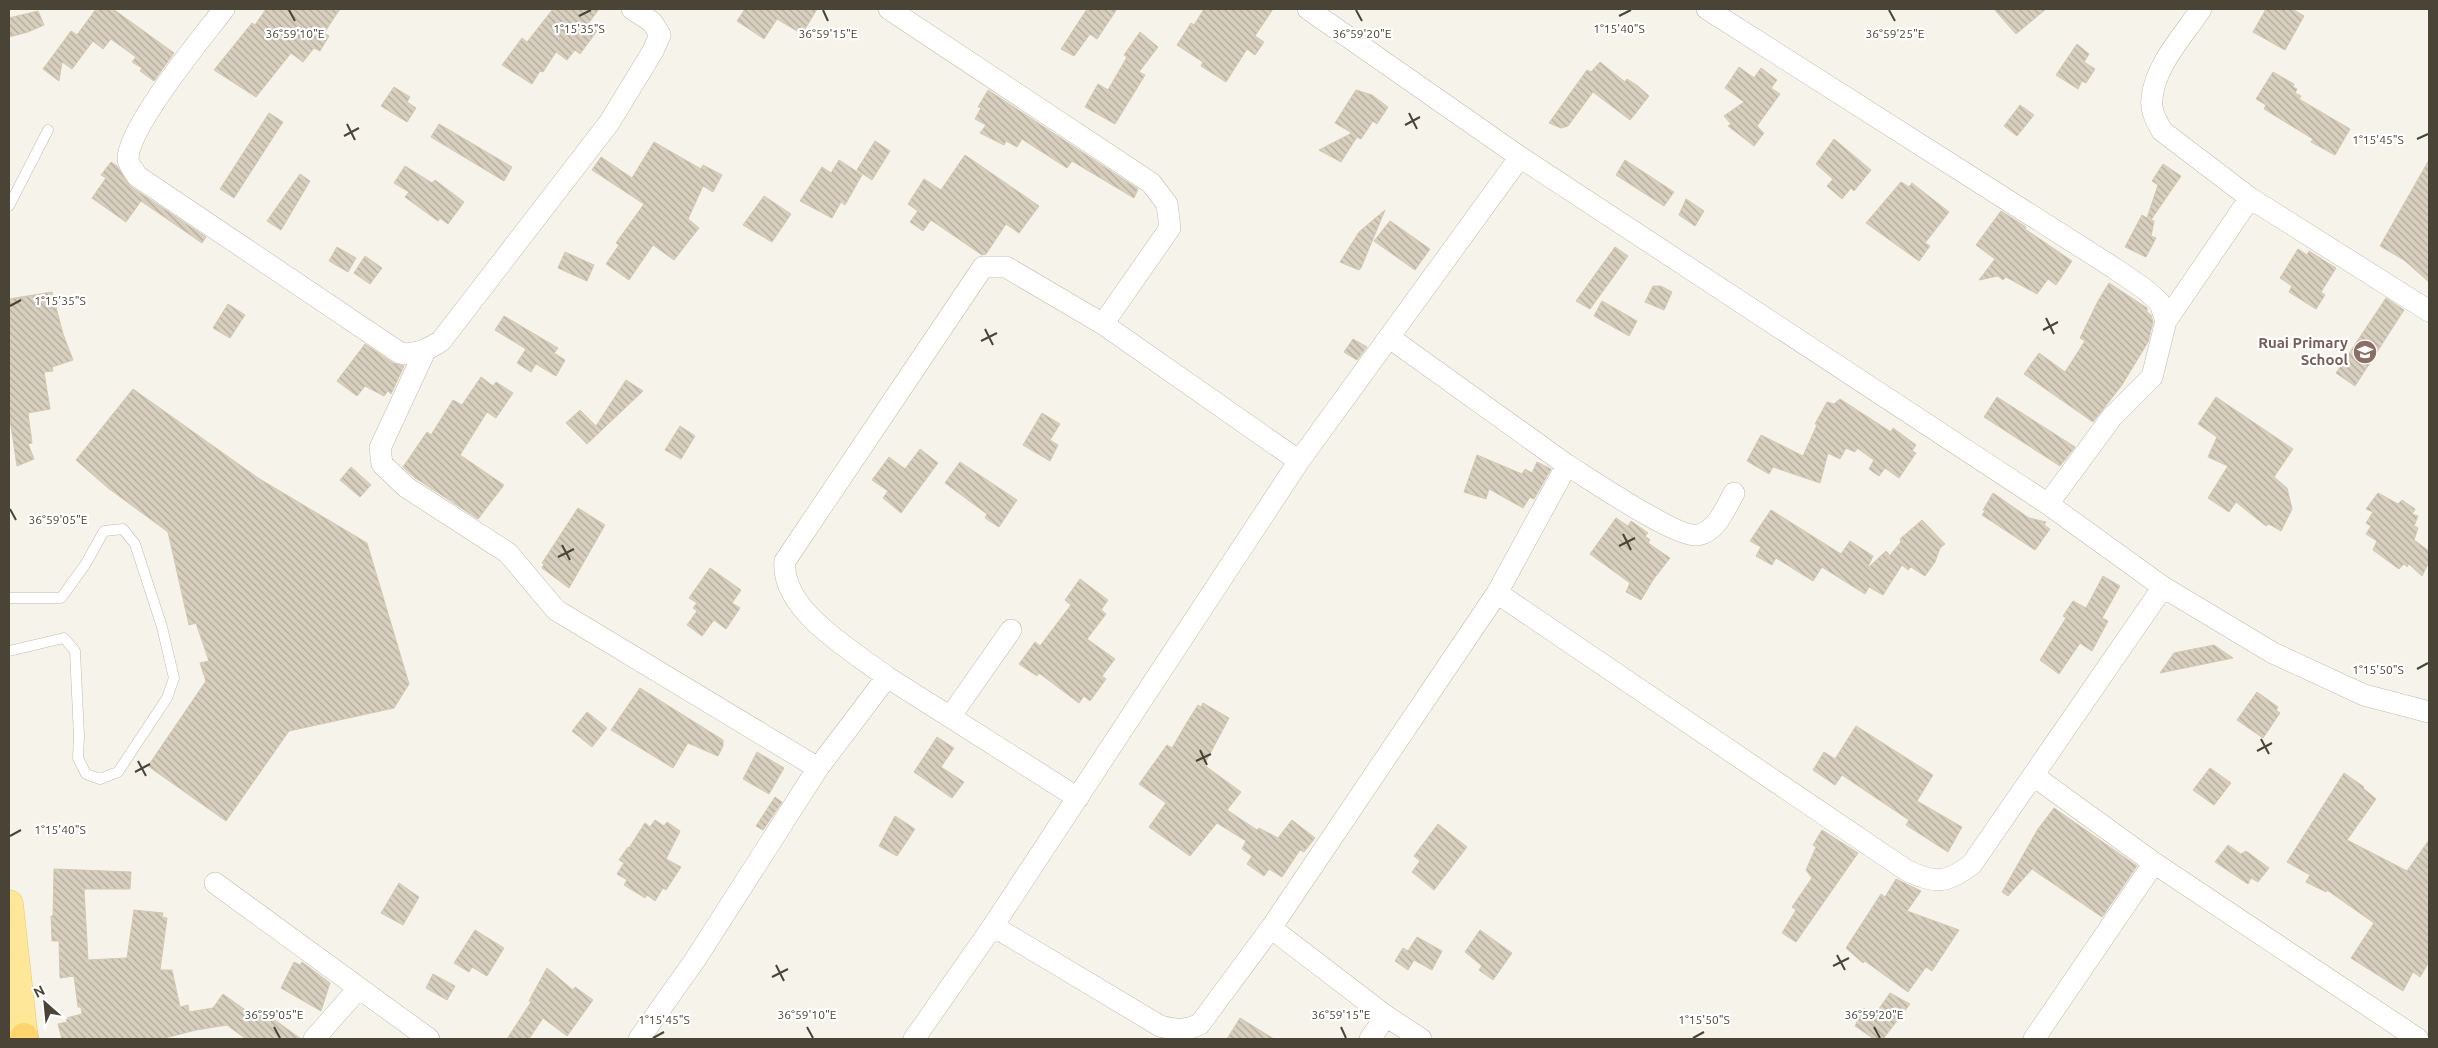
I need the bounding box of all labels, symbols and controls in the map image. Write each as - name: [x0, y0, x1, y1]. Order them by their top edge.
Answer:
- text: 1°15'35"S: [553, 22, 605, 35]
- text: 1°15'40"S: [1593, 22, 1645, 35]
- text: 36°59'10"E: [266, 27, 325, 40]
- text: 36°59'15"E: [799, 27, 858, 40]
- text: 36°59'20"E: [1333, 27, 1392, 40]
- text: 36°59'25"E: [1866, 27, 1925, 40]
- text: 1°15'45"S: [2352, 133, 2404, 146]
- text: 1°15'35"S: [34, 294, 86, 307]
- place label: Ruai Primary School: [2258, 334, 2348, 368]
- school or university icon: Ruai Primary School: [2352, 339, 2378, 365]
- text: 36°59'05"E: [29, 513, 88, 526]
- text: 1°15'50"S: [2352, 663, 2404, 676]
- text: 1°15'40"S: [34, 823, 86, 836]
- north arrow: [20, 978, 70, 1028]
- text: N: [31, 982, 47, 1001]
- text: 36°59'05"E: [245, 1008, 304, 1021]
- text: 36°59'10"E: [778, 1008, 837, 1021]
- text: 36°59'15"E: [1312, 1008, 1371, 1021]
- text: 36°59'20"E: [1845, 1008, 1904, 1021]
- text: 1°15'45"S: [638, 1013, 690, 1026]
- text: 1°15'50"S: [1678, 1013, 1730, 1026]

